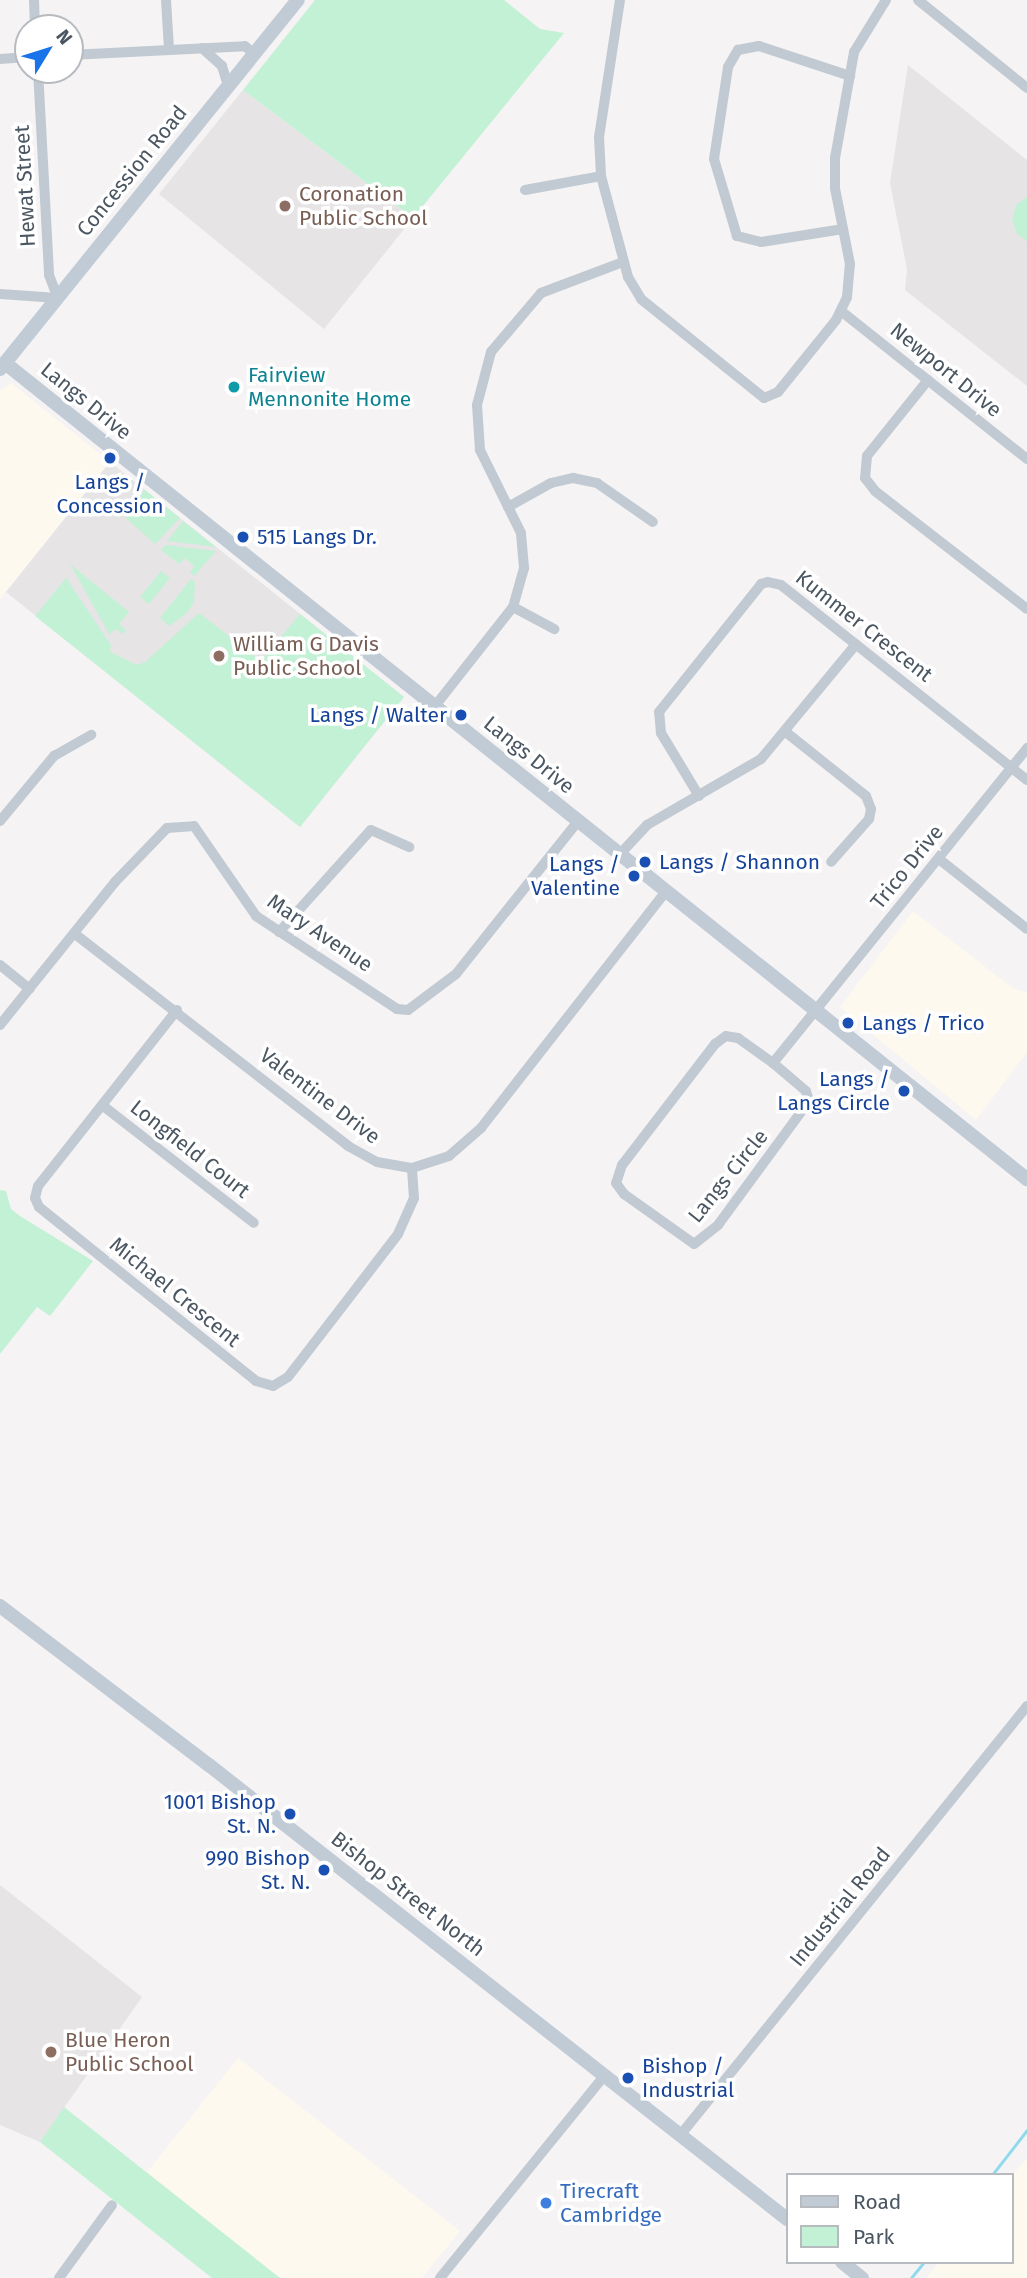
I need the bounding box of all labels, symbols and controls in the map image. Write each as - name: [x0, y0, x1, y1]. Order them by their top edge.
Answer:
- north arrow: [14, 14, 84, 84]
- text: N: [51, 25, 77, 49]
- street label: Concession Road: [72, 101, 192, 241]
- street label: Hewat Street: [9, 124, 41, 248]
- place label: Coronation Public School: [299, 181, 427, 231]
- marker: Coronation Public School: [277, 198, 293, 214]
- street label: Newport Drive: [885, 317, 1007, 423]
- street label: Langs Drive: [36, 357, 136, 445]
- place label: Fairview Mennonite Home: [248, 362, 411, 412]
- marker: Fairview Mennonite Home: [226, 379, 242, 395]
- marker: Langs / Concession: [102, 450, 118, 466]
- place label: Langs / Concession: [57, 469, 163, 519]
- place label: 515 Langs Dr.: [257, 524, 377, 550]
- marker: 515 Langs Dr.: [235, 529, 251, 545]
- street label: Kummer Crescent: [791, 565, 937, 687]
- place label: William G Davis Public School: [233, 631, 379, 681]
- marker: William G Davis Public School: [211, 648, 227, 664]
- place label: Langs / Walter: [309, 702, 447, 728]
- marker: Langs / Walter: [453, 707, 469, 723]
- street label: Langs Drive: [479, 711, 579, 799]
- street label: Trico Drive: [865, 820, 949, 914]
- place label: Langs / Shannon: [659, 849, 820, 875]
- place label: Langs / Valentine: [531, 851, 620, 901]
- marker: Langs / Shannon: [637, 854, 653, 870]
- marker: Langs / Valentine: [626, 868, 642, 884]
- street label: Mary Avenue: [263, 889, 377, 977]
- place label: Langs / Trico: [862, 1010, 985, 1036]
- marker: Langs / Trico: [840, 1015, 856, 1031]
- street label: Valentine Drive: [255, 1043, 385, 1149]
- place label: Langs / Langs Circle: [777, 1066, 890, 1116]
- marker: Langs / Langs Circle: [896, 1083, 912, 1099]
- street label: Longfield Court: [125, 1095, 255, 1203]
- street label: Langs Circle: [683, 1124, 773, 1228]
- street label: Michael Crescent: [105, 1232, 245, 1352]
- place label: 1001 Bishop St. N.: [164, 1789, 276, 1839]
- marker: 1001 Bishop St. N.: [282, 1806, 298, 1822]
- street label: Bishop Street North: [326, 1826, 490, 1962]
- street label: Industrial Road: [784, 1842, 896, 1972]
- place label: 990 Bishop St. N.: [205, 1845, 310, 1895]
- marker: 990 Bishop St. N.: [316, 1862, 332, 1878]
- place label: Blue Heron Public School: [65, 2027, 193, 2077]
- marker: Blue Heron Public School: [43, 2044, 59, 2060]
- place label: Bishop / Industrial: [642, 2053, 734, 2103]
- marker: Bishop / Industrial: [620, 2070, 636, 2086]
- legend: [786, 2173, 1013, 2264]
- place label: Tirecraft Cambridge: [560, 2178, 662, 2228]
- text: Road: [853, 2189, 901, 2215]
- marker: Tirecraft Cambridge: [538, 2195, 554, 2211]
- text: Park: [853, 2224, 894, 2250]

